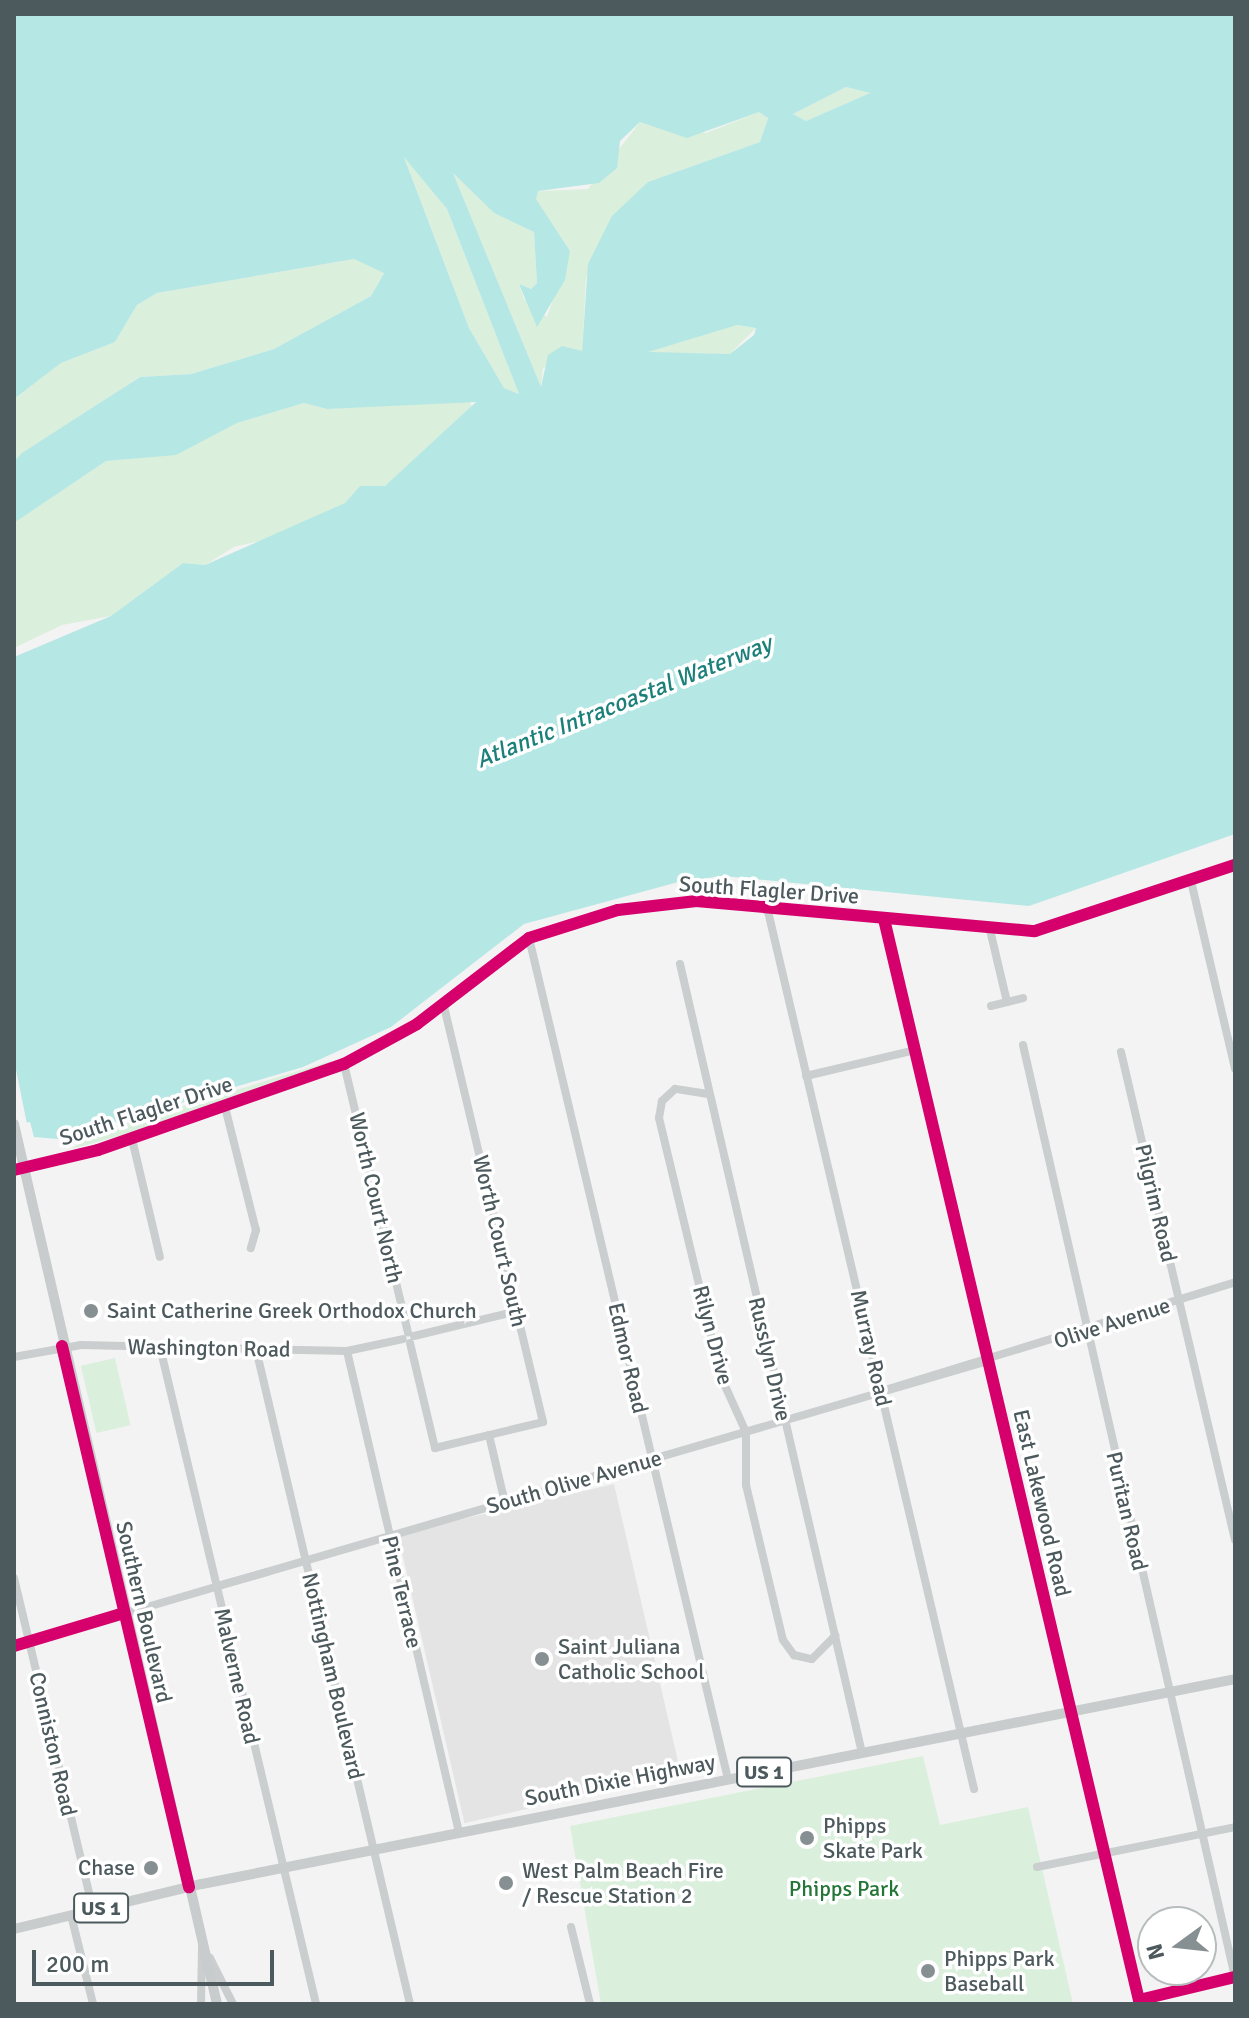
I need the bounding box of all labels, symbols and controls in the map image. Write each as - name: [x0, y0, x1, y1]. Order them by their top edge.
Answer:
- water label: Atlantic Intracoastal Waterway: [472, 629, 776, 775]
- street label: South Flagler Drive: [678, 871, 860, 909]
- street label: South Flagler Drive: [56, 1071, 236, 1151]
- street label: Worth Court North: [343, 1110, 409, 1286]
- street label: Pilgrim Road: [1130, 1141, 1182, 1265]
- street label: Worth Court South: [467, 1153, 533, 1329]
- street label: Rilyn Drive: [687, 1282, 739, 1388]
- street label: Murray Road: [845, 1287, 897, 1409]
- street label: Olive Avenue: [1050, 1292, 1174, 1354]
- street label: Russlyn Drive: [743, 1294, 797, 1424]
- place label: Saint Catherine Greek Orthodox Church: [107, 1298, 477, 1324]
- street label: Edmor Road: [602, 1300, 654, 1416]
- marker: Saint Catherine Greek Orthodox Church: [82, 1302, 100, 1320]
- street label: Washington Road: [127, 1333, 291, 1363]
- street label: East Lakewood Road: [1008, 1407, 1076, 1599]
- street label: South Olive Avenue: [483, 1444, 665, 1520]
- street label: Puritan Road: [1100, 1449, 1154, 1573]
- street label: Southern Boulevard: [110, 1519, 178, 1705]
- street label: Pine Terrace: [376, 1533, 428, 1651]
- street label: Nottingham Boulevard: [296, 1570, 370, 1782]
- street label: Malverne Road: [209, 1605, 265, 1747]
- place label: Saint Juliana Catholic School: [558, 1633, 705, 1684]
- marker: Saint Juliana Catholic School: [533, 1650, 551, 1668]
- street label: Conniston Road: [24, 1669, 82, 1819]
- street label: South Dixie Highway: [523, 1749, 717, 1811]
- road number: US 1: [736, 1756, 792, 1788]
- place label: Phipps Skate Park: [823, 1812, 923, 1864]
- marker: Phipps Skate Park: [798, 1829, 816, 1847]
- place label: Chase: [78, 1855, 135, 1881]
- place label: West Palm Beach Fire / Rescue Station 2: [522, 1857, 724, 1908]
- marker: Chase: [142, 1859, 160, 1877]
- marker: West Palm Beach Fire / Rescue Station 2: [497, 1874, 515, 1892]
- park label: Phipps Park: [789, 1876, 899, 1902]
- road number: US 1: [73, 1892, 129, 1924]
- north arrow: [1137, 1906, 1217, 1986]
- scale bar: [36, 1934, 278, 1984]
- text: N: [1140, 1941, 1170, 1963]
- place label: Phipps Park Baseball: [944, 1945, 1054, 1996]
- text: 200 m: [46, 1949, 109, 1979]
- marker: Phipps Park Baseball: [919, 1962, 937, 1980]

